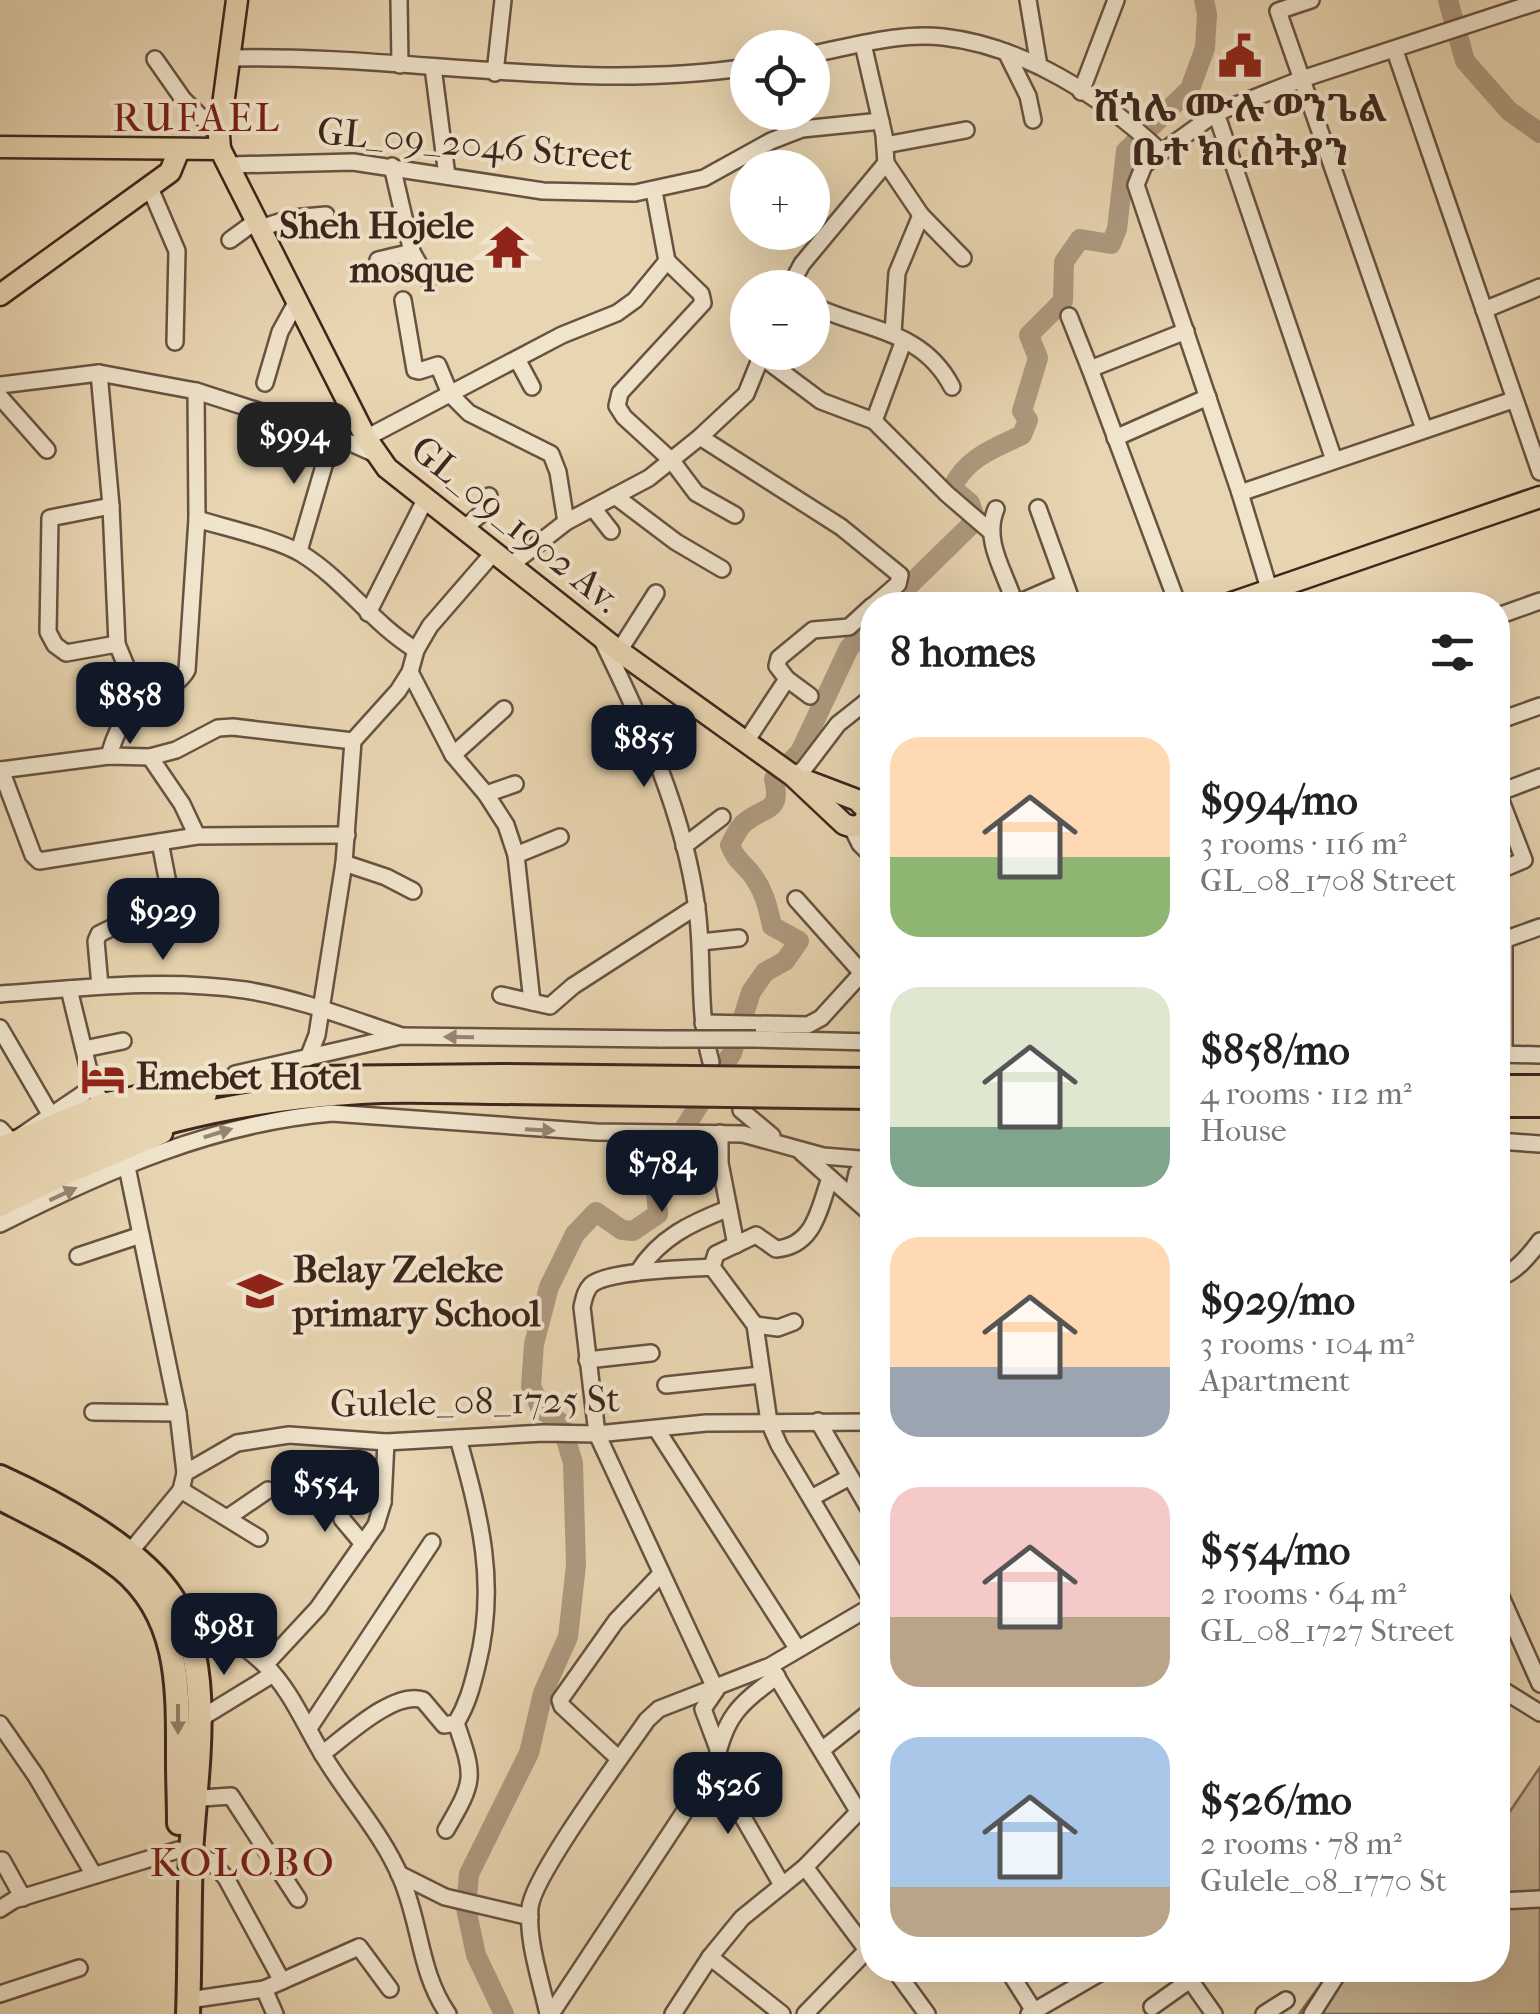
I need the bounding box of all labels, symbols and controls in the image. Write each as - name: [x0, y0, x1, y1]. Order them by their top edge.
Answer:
- map controls: [730, 30, 830, 370]
- button: locate: [730, 30, 830, 130]
- public building icon: ሸጎሌ ሙሉ ወንጌል ቤተ ክርስትያን: [1216, 32, 1264, 80]
- place label: ሸጎሌ ሙሉ ወንጌል ቤተ ክርስትያን: [1093, 86, 1387, 175]
- district label: RUFAEL: [113, 95, 281, 141]
- street label: GL_09_2046 Street: [315, 108, 635, 181]
- button: +: [730, 150, 830, 250]
- place label: Sheh Hojele mosque: [279, 203, 474, 292]
- temple icon: Sheh Hojele mosque: [483, 223, 531, 271]
- button: −: [730, 270, 830, 370]
- pin: $994: [235, 402, 353, 487]
- text: $994: [259, 416, 329, 453]
- street label: GL_09_1902 Av.: [402, 426, 629, 622]
- icon: filters: [1425, 625, 1480, 680]
- text: 8 homes: [890, 628, 1036, 677]
- pin: $858: [71, 662, 189, 747]
- text: $858: [98, 676, 162, 713]
- pin: $855: [585, 705, 703, 790]
- text: $855: [613, 719, 675, 756]
- text: $994/mo: [1200, 776, 1358, 825]
- icon: home: [970, 777, 1090, 897]
- text: 3 rooms · 116 m²: [1200, 825, 1407, 862]
- text: GL_08_1708 Street: [1200, 862, 1456, 899]
- pin: $929: [104, 878, 222, 963]
- text: $929: [129, 892, 197, 929]
- text: $858/mo: [1200, 1026, 1350, 1075]
- icon: home: [970, 1027, 1090, 1147]
- one-way arrow: [443, 1028, 475, 1044]
- hotel icon: Emebet Hotel: [79, 1052, 127, 1100]
- place label: Emebet Hotel: [136, 1054, 362, 1099]
- text: 4 rooms · 112 m²: [1200, 1075, 1412, 1112]
- text: House: [1200, 1112, 1287, 1149]
- one-way arrow: [525, 1122, 557, 1138]
- one-way arrow: [203, 1125, 234, 1140]
- pin: $784: [603, 1130, 721, 1215]
- text: $784: [628, 1144, 696, 1181]
- one-way arrow: [49, 1186, 78, 1203]
- place label: Belay Zeleke primary School: [291, 1247, 541, 1336]
- school or university icon: Belay Zeleke primary School: [236, 1267, 284, 1315]
- text: $929/mo: [1200, 1276, 1355, 1325]
- icon: home: [970, 1277, 1090, 1397]
- text: 3 rooms · 104 m²: [1200, 1325, 1414, 1362]
- text: Apartment: [1200, 1362, 1350, 1399]
- street label: Gulele_08_1725 St: [330, 1376, 621, 1427]
- pin: $554: [266, 1450, 384, 1535]
- text: $554: [293, 1464, 357, 1501]
- text: $554/mo: [1200, 1526, 1350, 1575]
- icon: home: [970, 1527, 1090, 1647]
- text: 2 rooms · 64 m²: [1200, 1575, 1406, 1612]
- pin: $981: [165, 1593, 283, 1678]
- text: $981: [193, 1607, 255, 1644]
- text: GL_08_1727 Street: [1200, 1612, 1455, 1649]
- one-way arrow: [170, 1704, 186, 1736]
- pin: $526: [669, 1752, 787, 1837]
- text: $526: [695, 1766, 761, 1803]
- text: $526/mo: [1200, 1776, 1352, 1825]
- icon: home: [970, 1777, 1090, 1897]
- text: 2 rooms · 78 m²: [1200, 1825, 1402, 1862]
- district label: KOLOBO: [150, 1840, 336, 1886]
- text: Gulele_08_1770 St: [1200, 1862, 1447, 1899]

